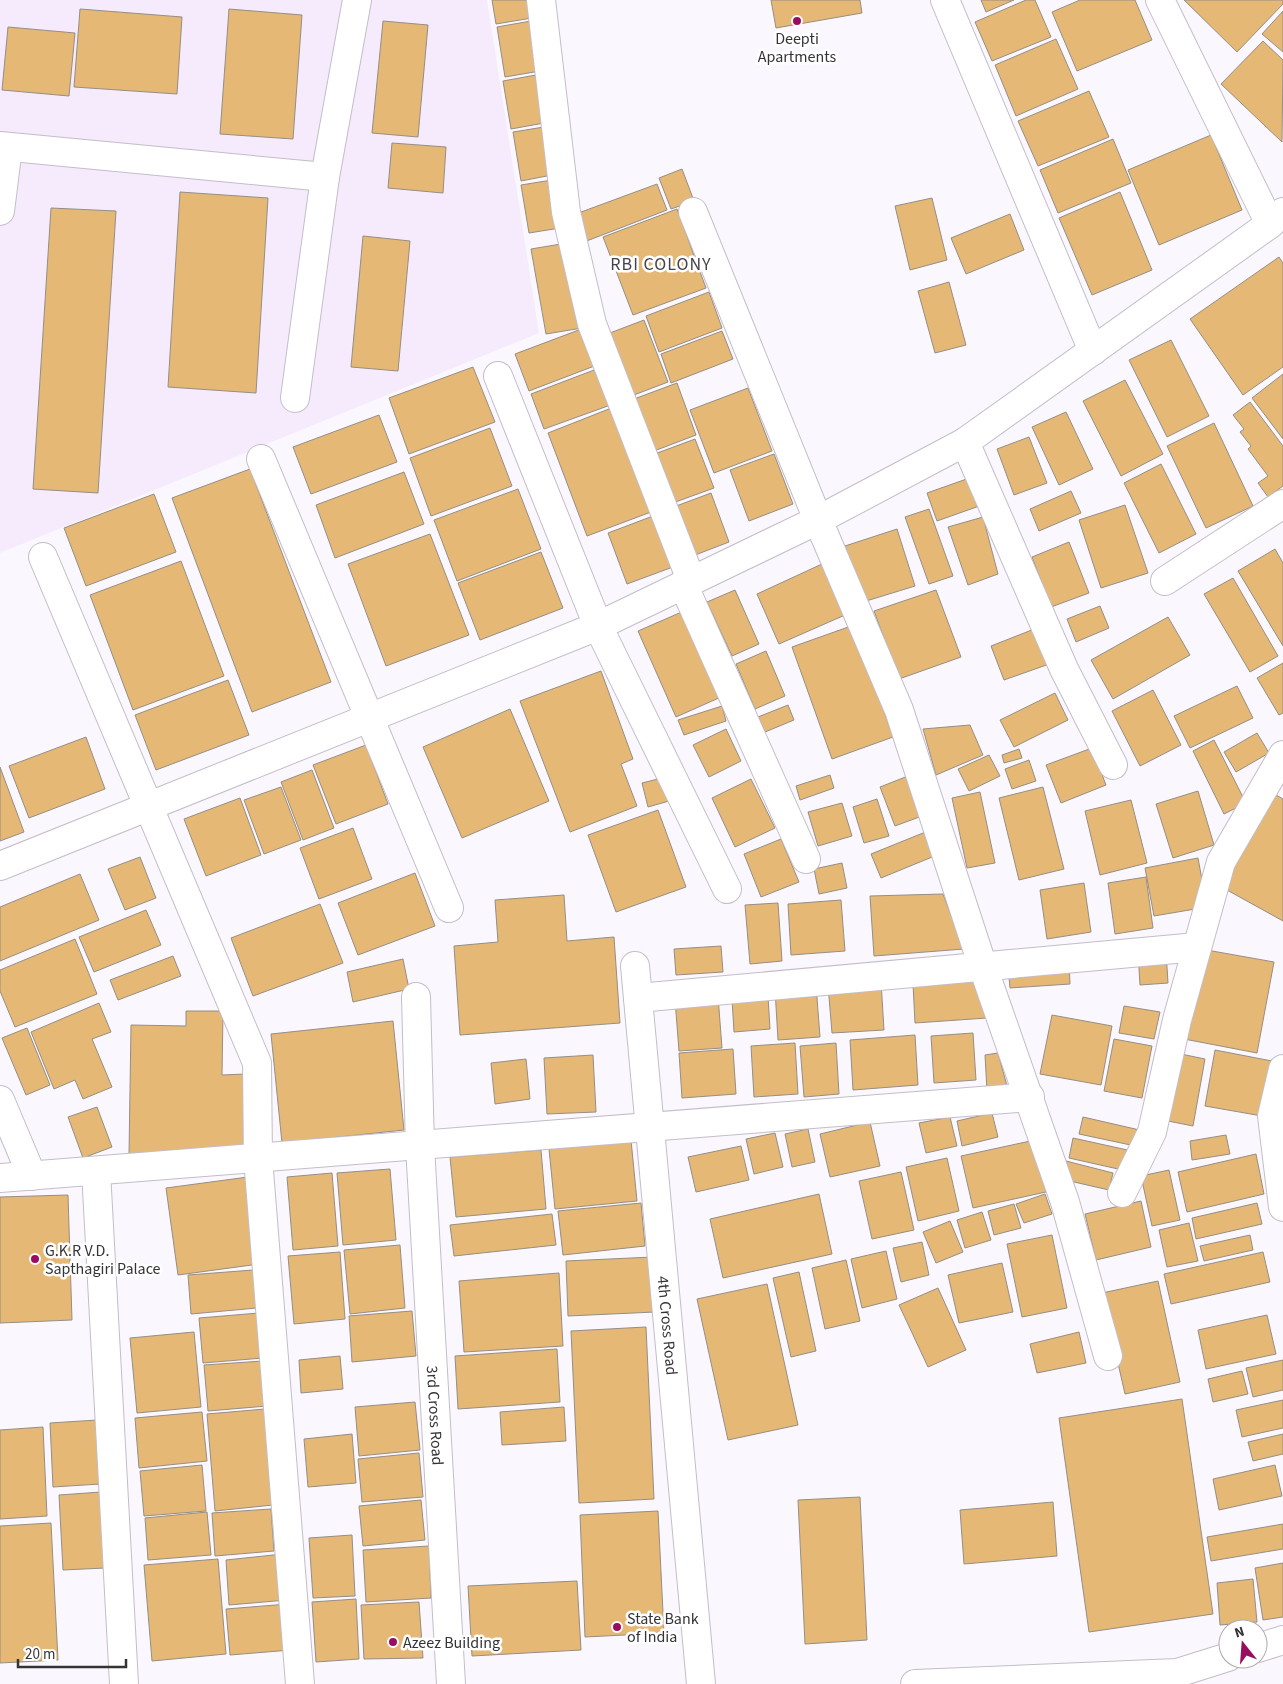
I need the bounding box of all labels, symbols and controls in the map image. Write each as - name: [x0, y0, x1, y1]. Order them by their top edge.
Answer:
- marker: Deepti Apartments: [791, 15, 803, 27]
- place label: Deepti Apartments: [758, 28, 836, 68]
- district label: RBI COLONY: [610, 252, 712, 277]
- place label: G.K.R V.D. Sapthagiri Palace: [45, 1240, 161, 1280]
- marker: G.K.R V.D. Sapthagiri Palace: [29, 1253, 41, 1265]
- street label: 4th Cross Road: [652, 1275, 683, 1376]
- street label: 3rd Cross Road: [421, 1365, 448, 1466]
- place label: State Bank of India: [627, 1608, 699, 1648]
- north arrow: [1218, 1619, 1268, 1669]
- marker: State Bank of India: [611, 1621, 623, 1633]
- text: N: [1232, 1622, 1247, 1643]
- place label: Azeez Building: [403, 1632, 500, 1654]
- scale bar: [18, 1636, 125, 1668]
- marker: Azeez Building: [387, 1636, 399, 1648]
- text: 20 m: [25, 1644, 55, 1665]

